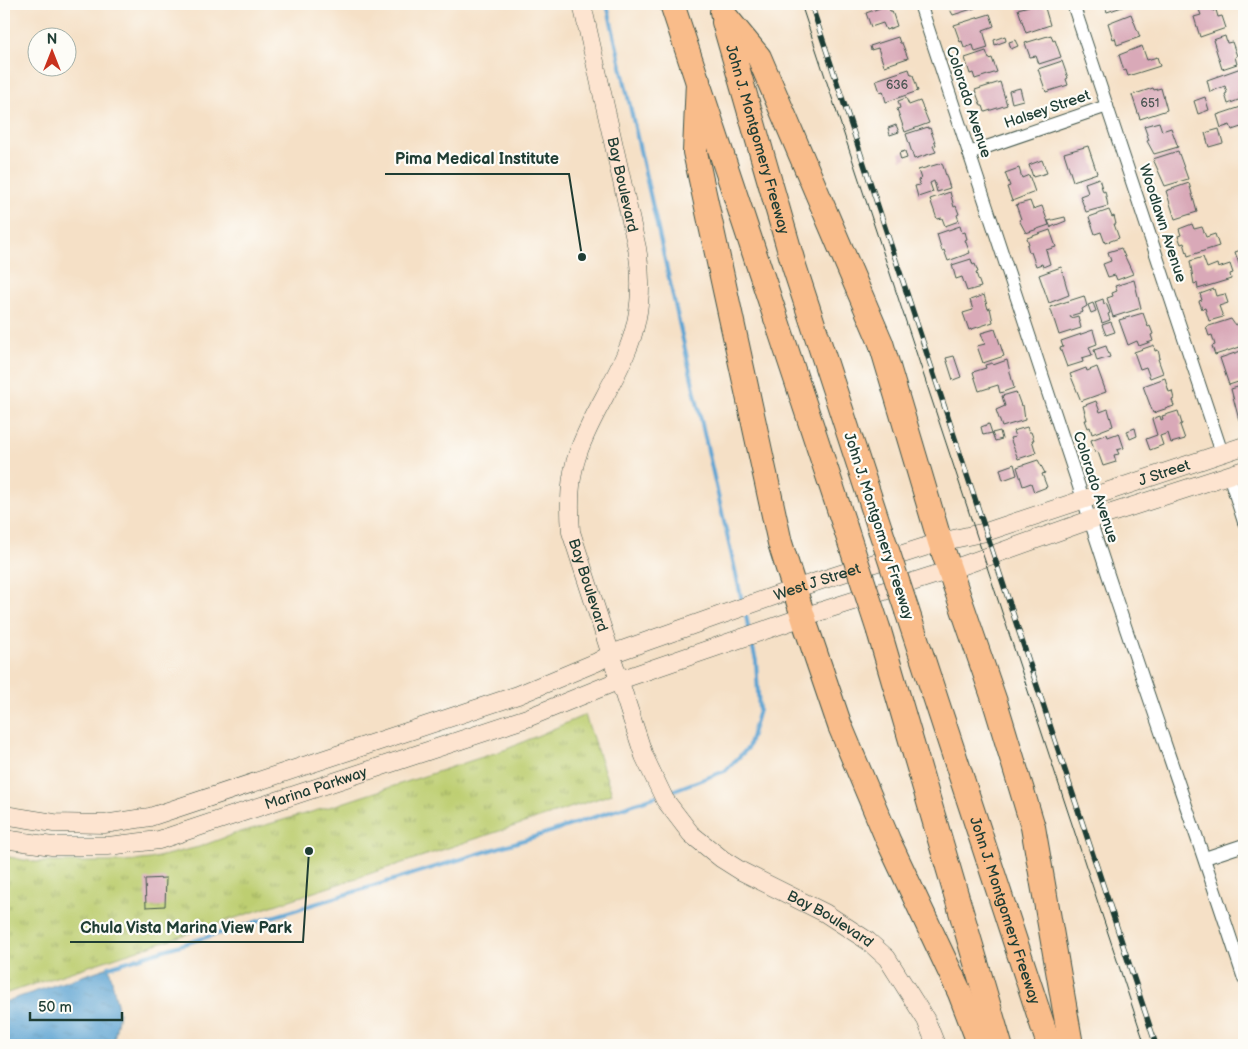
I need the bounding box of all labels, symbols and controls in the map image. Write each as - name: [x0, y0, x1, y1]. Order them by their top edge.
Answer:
- north arrow: [28, 28, 78, 78]
- text: N: [47, 31, 57, 48]
- street label: John J. Montgomery Freeway: [721, 42, 793, 237]
- street label: Colorado Avenue: [942, 44, 996, 160]
- house number: 636: [886, 78, 908, 93]
- street label: Halsey Street: [1002, 86, 1093, 133]
- house number: 651: [1141, 96, 1159, 111]
- street label: Bay Boulevard: [602, 135, 642, 234]
- callout: Pima Medical Institute: [385, 143, 569, 174]
- text: Pima Medical Institute: [395, 150, 559, 169]
- street label: Woodlawn Avenue: [1134, 162, 1191, 285]
- street label: Colorado Avenue: [1069, 429, 1123, 545]
- street label: John J. Montgomery Freeway: [839, 430, 918, 623]
- street label: J Street: [1136, 456, 1193, 491]
- street label: Bay Boulevard: [564, 536, 612, 634]
- street label: West J Street: [771, 559, 863, 605]
- street label: Marina Parkway: [262, 763, 370, 814]
- street label: John J. Montgomery Freeway: [965, 814, 1044, 1007]
- street label: Bay Boulevard: [784, 887, 878, 952]
- callout: Chula Vista Marina View Park: [70, 911, 303, 942]
- text: Chula Vista Marina View Park: [80, 919, 292, 938]
- scale bar: [30, 989, 122, 1021]
- text: 50 m: [38, 998, 72, 1017]

